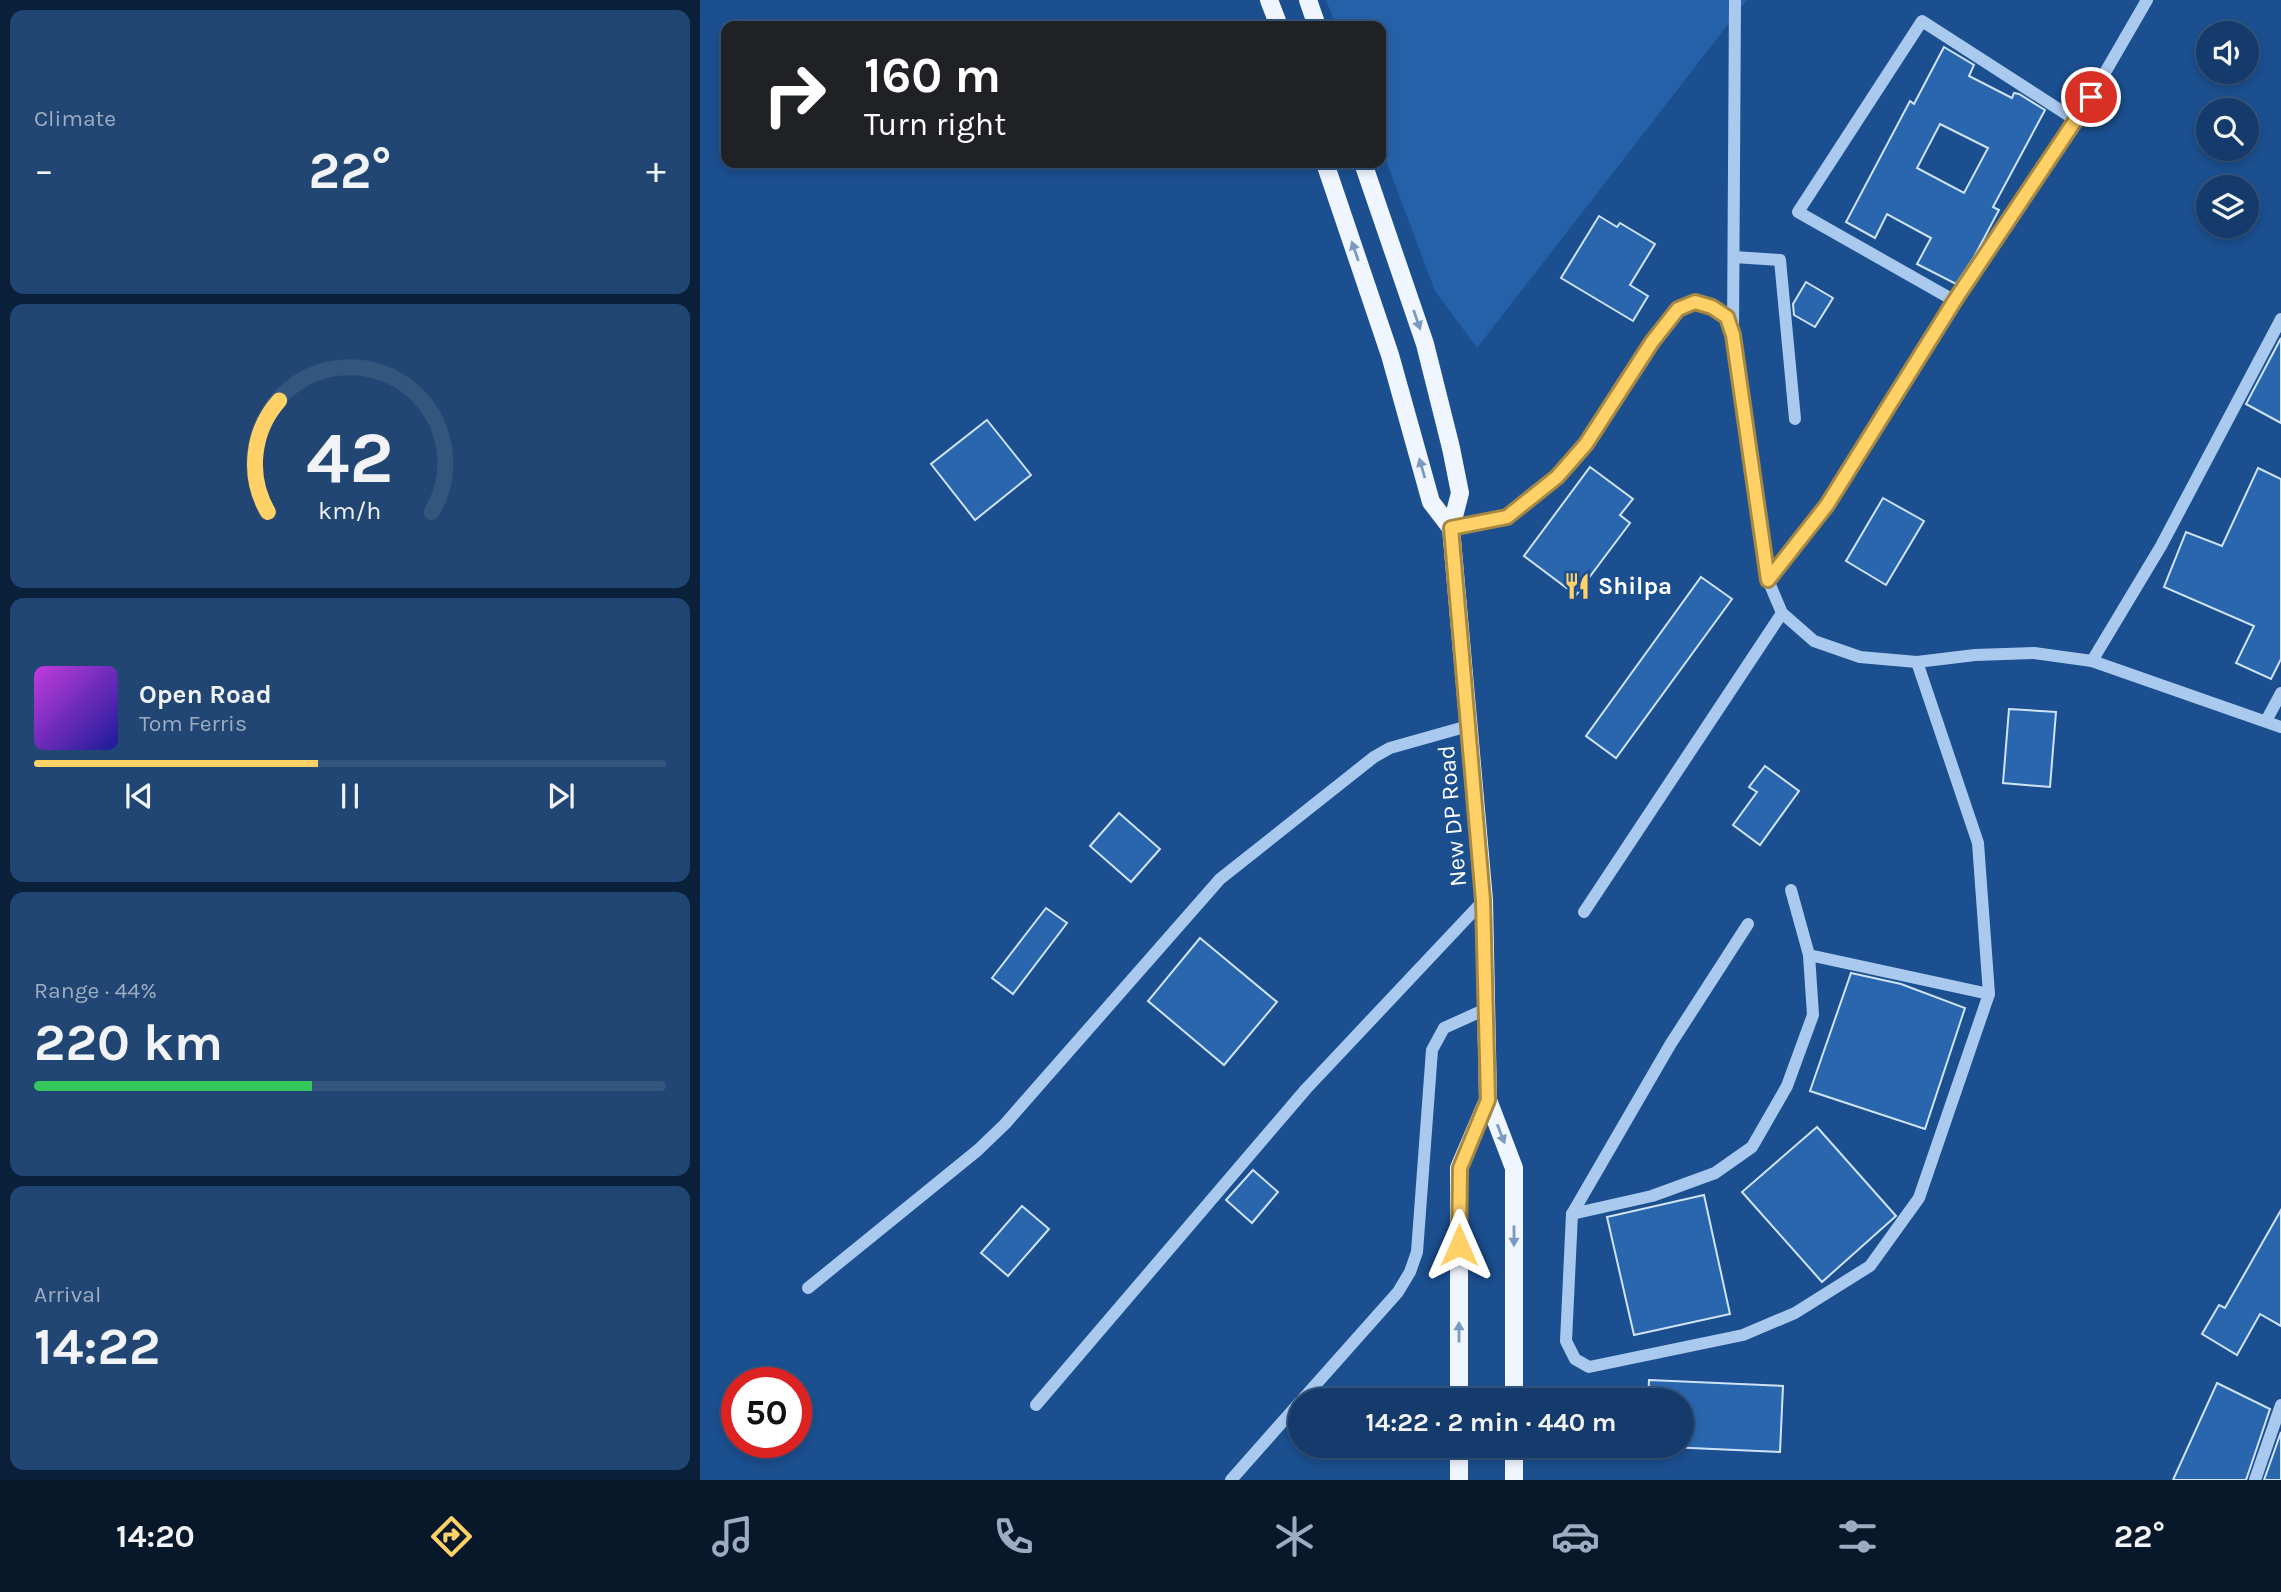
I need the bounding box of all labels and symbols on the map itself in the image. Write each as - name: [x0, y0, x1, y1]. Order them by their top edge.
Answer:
- pin: [2061, 67, 2121, 127]
- one-way arrow: [1349, 240, 1360, 261]
- one-way arrow: [1412, 310, 1423, 331]
- one-way arrow: [1416, 457, 1427, 479]
- restaurant icon: Shilpa: [1562, 571, 1592, 601]
- place label: Shilpa: [1598, 572, 1672, 600]
- street label: New DP Road: [1432, 744, 1472, 888]
- one-way arrow: [1495, 1123, 1506, 1144]
- position arrow: [1422, 1208, 1496, 1282]
- one-way arrow: [1508, 1225, 1520, 1247]
- one-way arrow: [1453, 1321, 1465, 1343]
- speed limit sign: 50: [721, 1367, 812, 1458]

